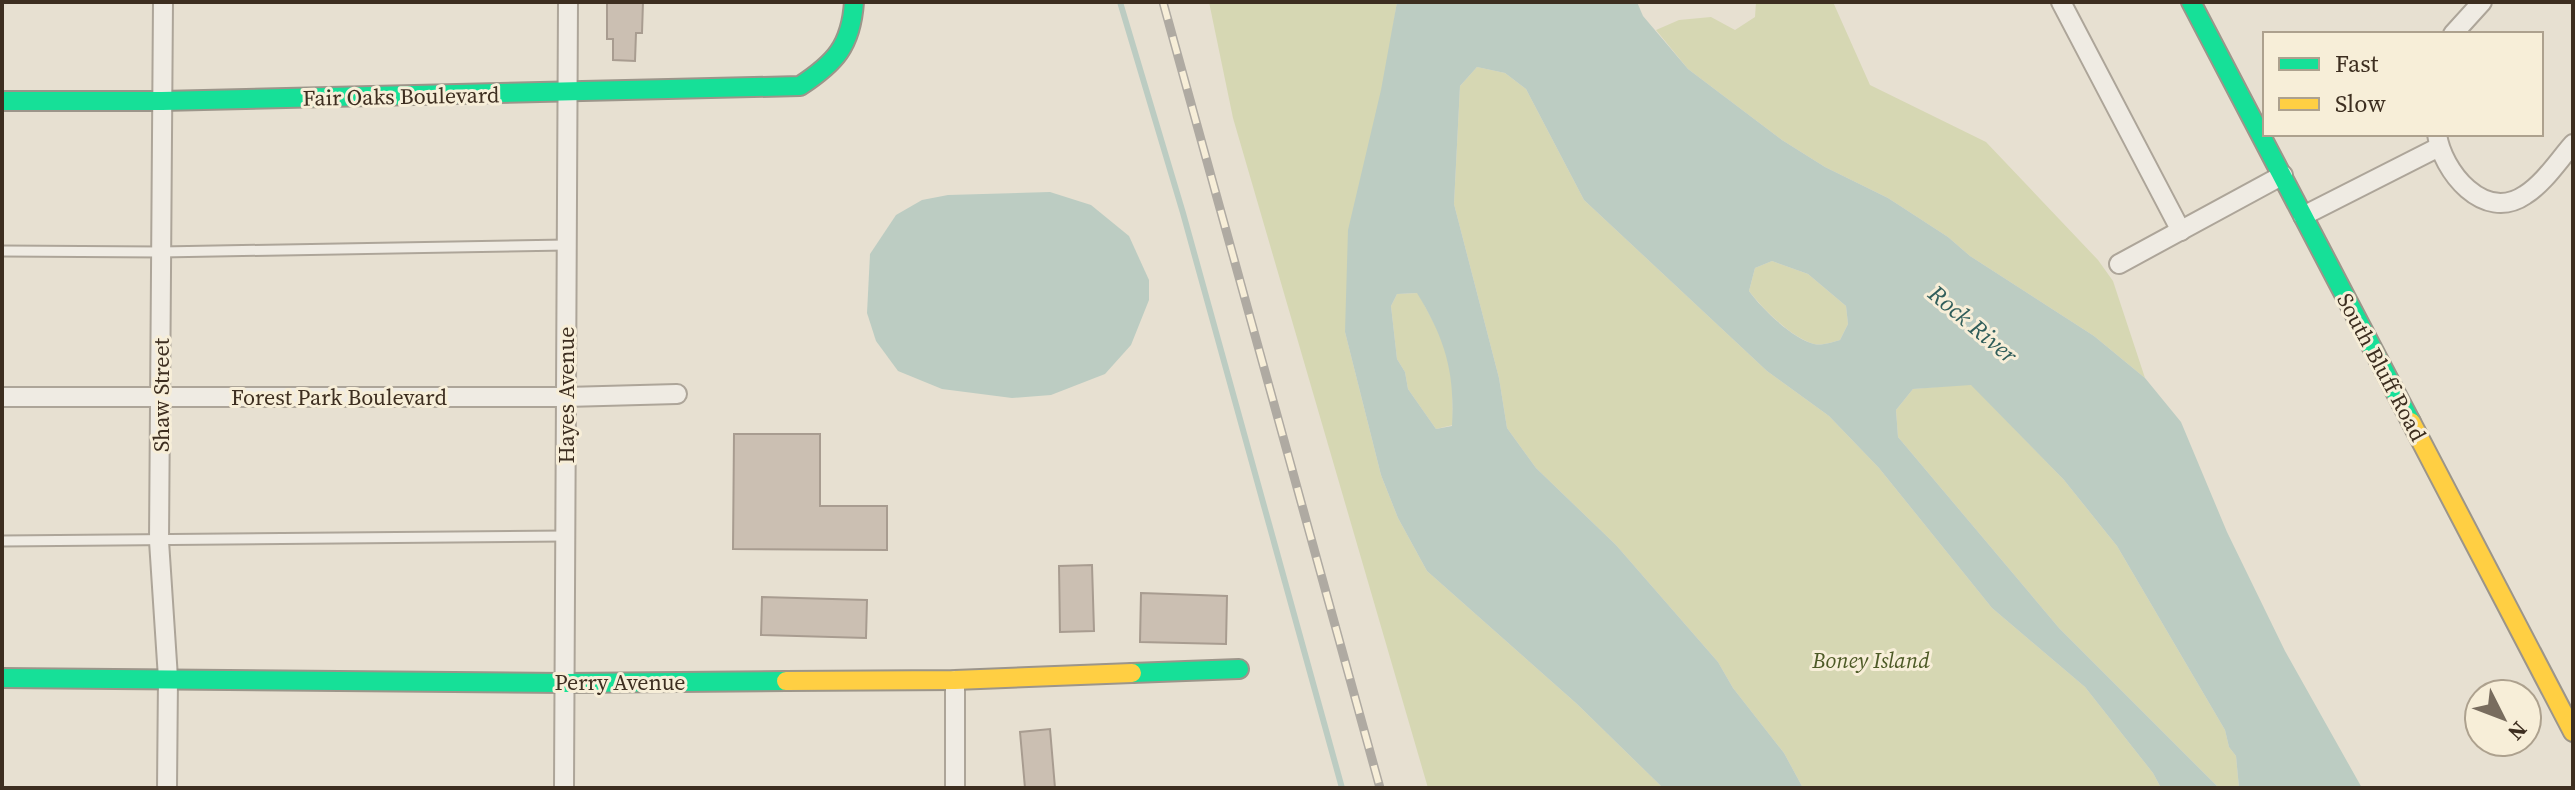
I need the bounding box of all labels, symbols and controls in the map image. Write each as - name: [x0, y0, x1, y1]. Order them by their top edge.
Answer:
- legend: [2263, 32, 2543, 136]
- text: Fast: [2335, 47, 2379, 80]
- street label: Fair Oaks Boulevard: [302, 79, 500, 113]
- text: Slow: [2335, 87, 2386, 120]
- water label: Rock River: [1921, 277, 2025, 372]
- street label: South Bluff Road: [2330, 288, 2434, 447]
- street label: Hayes Avenue: [551, 327, 581, 463]
- street label: Shaw Street: [146, 337, 176, 452]
- street label: Forest Park Boulevard: [231, 382, 447, 412]
- park label: Boney Island: [1811, 645, 1930, 675]
- street label: Perry Avenue: [554, 667, 686, 697]
- north arrow: [2463, 678, 2543, 758]
- text: N: [2501, 715, 2534, 747]

